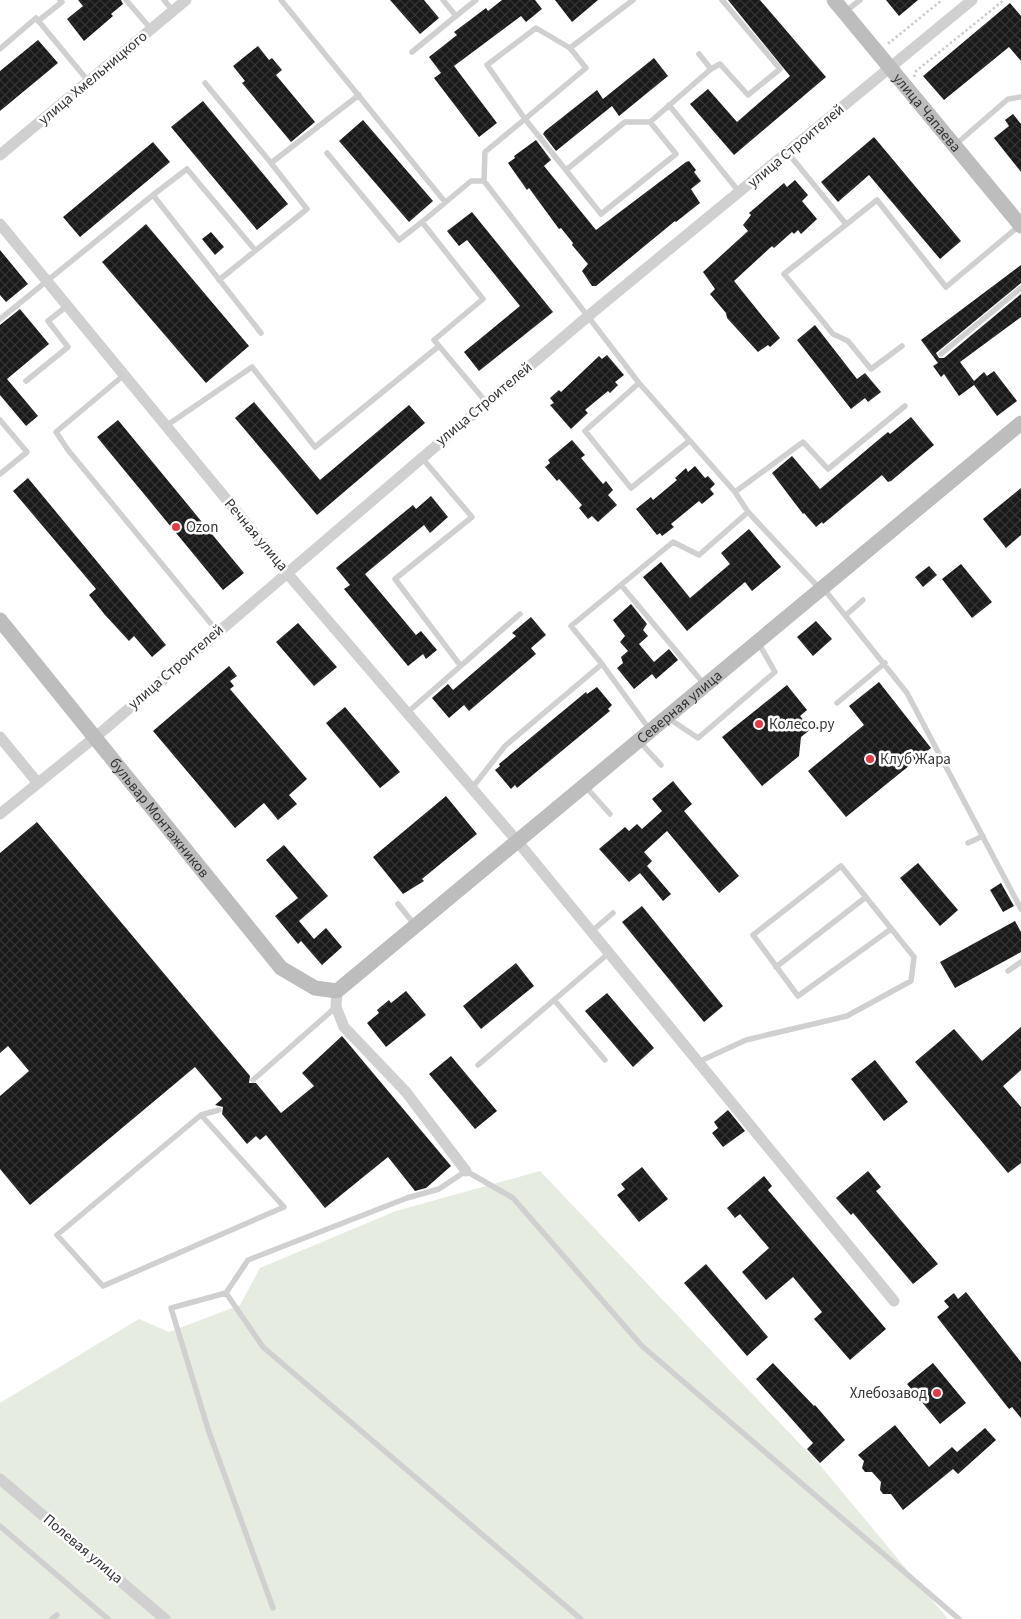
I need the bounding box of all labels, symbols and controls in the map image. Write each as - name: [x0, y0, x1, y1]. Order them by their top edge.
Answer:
- street label: улица Хмельницкого: [34, 26, 152, 130]
- street label: улица Чапаева: [888, 68, 966, 157]
- street label: улица Строителей: [743, 99, 849, 193]
- street label: улица Строителей: [431, 357, 537, 451]
- street label: Речная улица: [219, 494, 293, 576]
- place label: Ozon: [186, 517, 218, 538]
- marker: Ozon: [170, 521, 182, 533]
- street label: улица Строителей: [124, 620, 228, 714]
- street label: Северная улица: [632, 665, 727, 748]
- place label: Колесо.ру: [769, 714, 835, 735]
- marker: Колесо.ру: [753, 718, 765, 730]
- place label: Клуб Жара: [880, 749, 951, 770]
- street label: бульвар Монтажников: [105, 753, 215, 882]
- marker: Клуб Жара: [864, 753, 876, 765]
- place label: Хлебозавод: [850, 1383, 927, 1404]
- marker: Хлебозавод: [931, 1387, 943, 1399]
- street label: Полевая улица: [39, 1509, 127, 1589]

